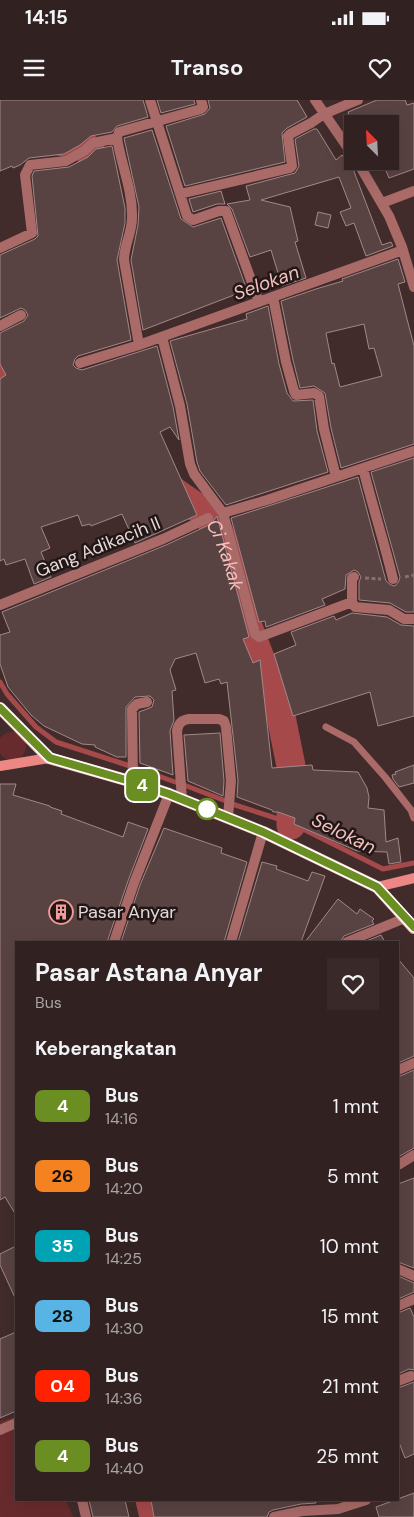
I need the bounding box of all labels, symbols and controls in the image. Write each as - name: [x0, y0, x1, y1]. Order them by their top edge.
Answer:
- text: 14:15: [25, 5, 68, 30]
- text: Transo: [171, 53, 243, 82]
- icon: menu: [20, 54, 48, 82]
- icon: heart: [366, 54, 394, 82]
- north arrow: [344, 115, 399, 170]
- map controls: [344, 115, 399, 170]
- water label: Selokan: [230, 259, 303, 306]
- street label: Gang Adikacih II: [32, 511, 164, 583]
- water label: Ci Kakak: [201, 514, 249, 593]
- line badge: 4: [126, 769, 158, 801]
- text: 4: [136, 773, 148, 797]
- unlabelled marker: [196, 798, 218, 820]
- water label: Selokan: [308, 807, 380, 860]
- building icon: Pasar Anyar: [48, 899, 74, 925]
- place label: Pasar Anyar: [78, 900, 176, 924]
- text: Pasar Astana Anyar: [35, 957, 262, 988]
- button: heart: [327, 958, 379, 1010]
- text: Bus: [35, 992, 62, 1013]
- text: Keberangkatan: [35, 1036, 177, 1061]
- text: Bus: [105, 1083, 139, 1108]
- text: 4: [57, 1094, 68, 1118]
- text: 1 mnt: [333, 1094, 379, 1119]
- text: 14:16: [105, 1108, 138, 1129]
- text: Bus: [105, 1153, 139, 1178]
- text: 26: [52, 1164, 73, 1188]
- text: 5 mnt: [327, 1164, 379, 1189]
- text: 14:20: [105, 1178, 143, 1199]
- text: Bus: [105, 1223, 139, 1248]
- text: 35: [51, 1234, 74, 1258]
- text: 10 mnt: [320, 1234, 379, 1259]
- text: 14:25: [105, 1248, 142, 1269]
- text: Bus: [105, 1293, 139, 1318]
- text: 28: [52, 1304, 73, 1328]
- text: 15 mnt: [321, 1304, 379, 1329]
- text: 14:30: [105, 1318, 143, 1339]
- text: Bus: [105, 1363, 139, 1388]
- text: 04: [50, 1374, 75, 1398]
- text: 21 mnt: [322, 1374, 379, 1399]
- text: 14:36: [105, 1388, 142, 1409]
- text: Bus: [105, 1433, 139, 1458]
- text: 4: [57, 1444, 68, 1468]
- text: 25 mnt: [316, 1444, 379, 1469]
- text: 14:40: [105, 1458, 144, 1479]

